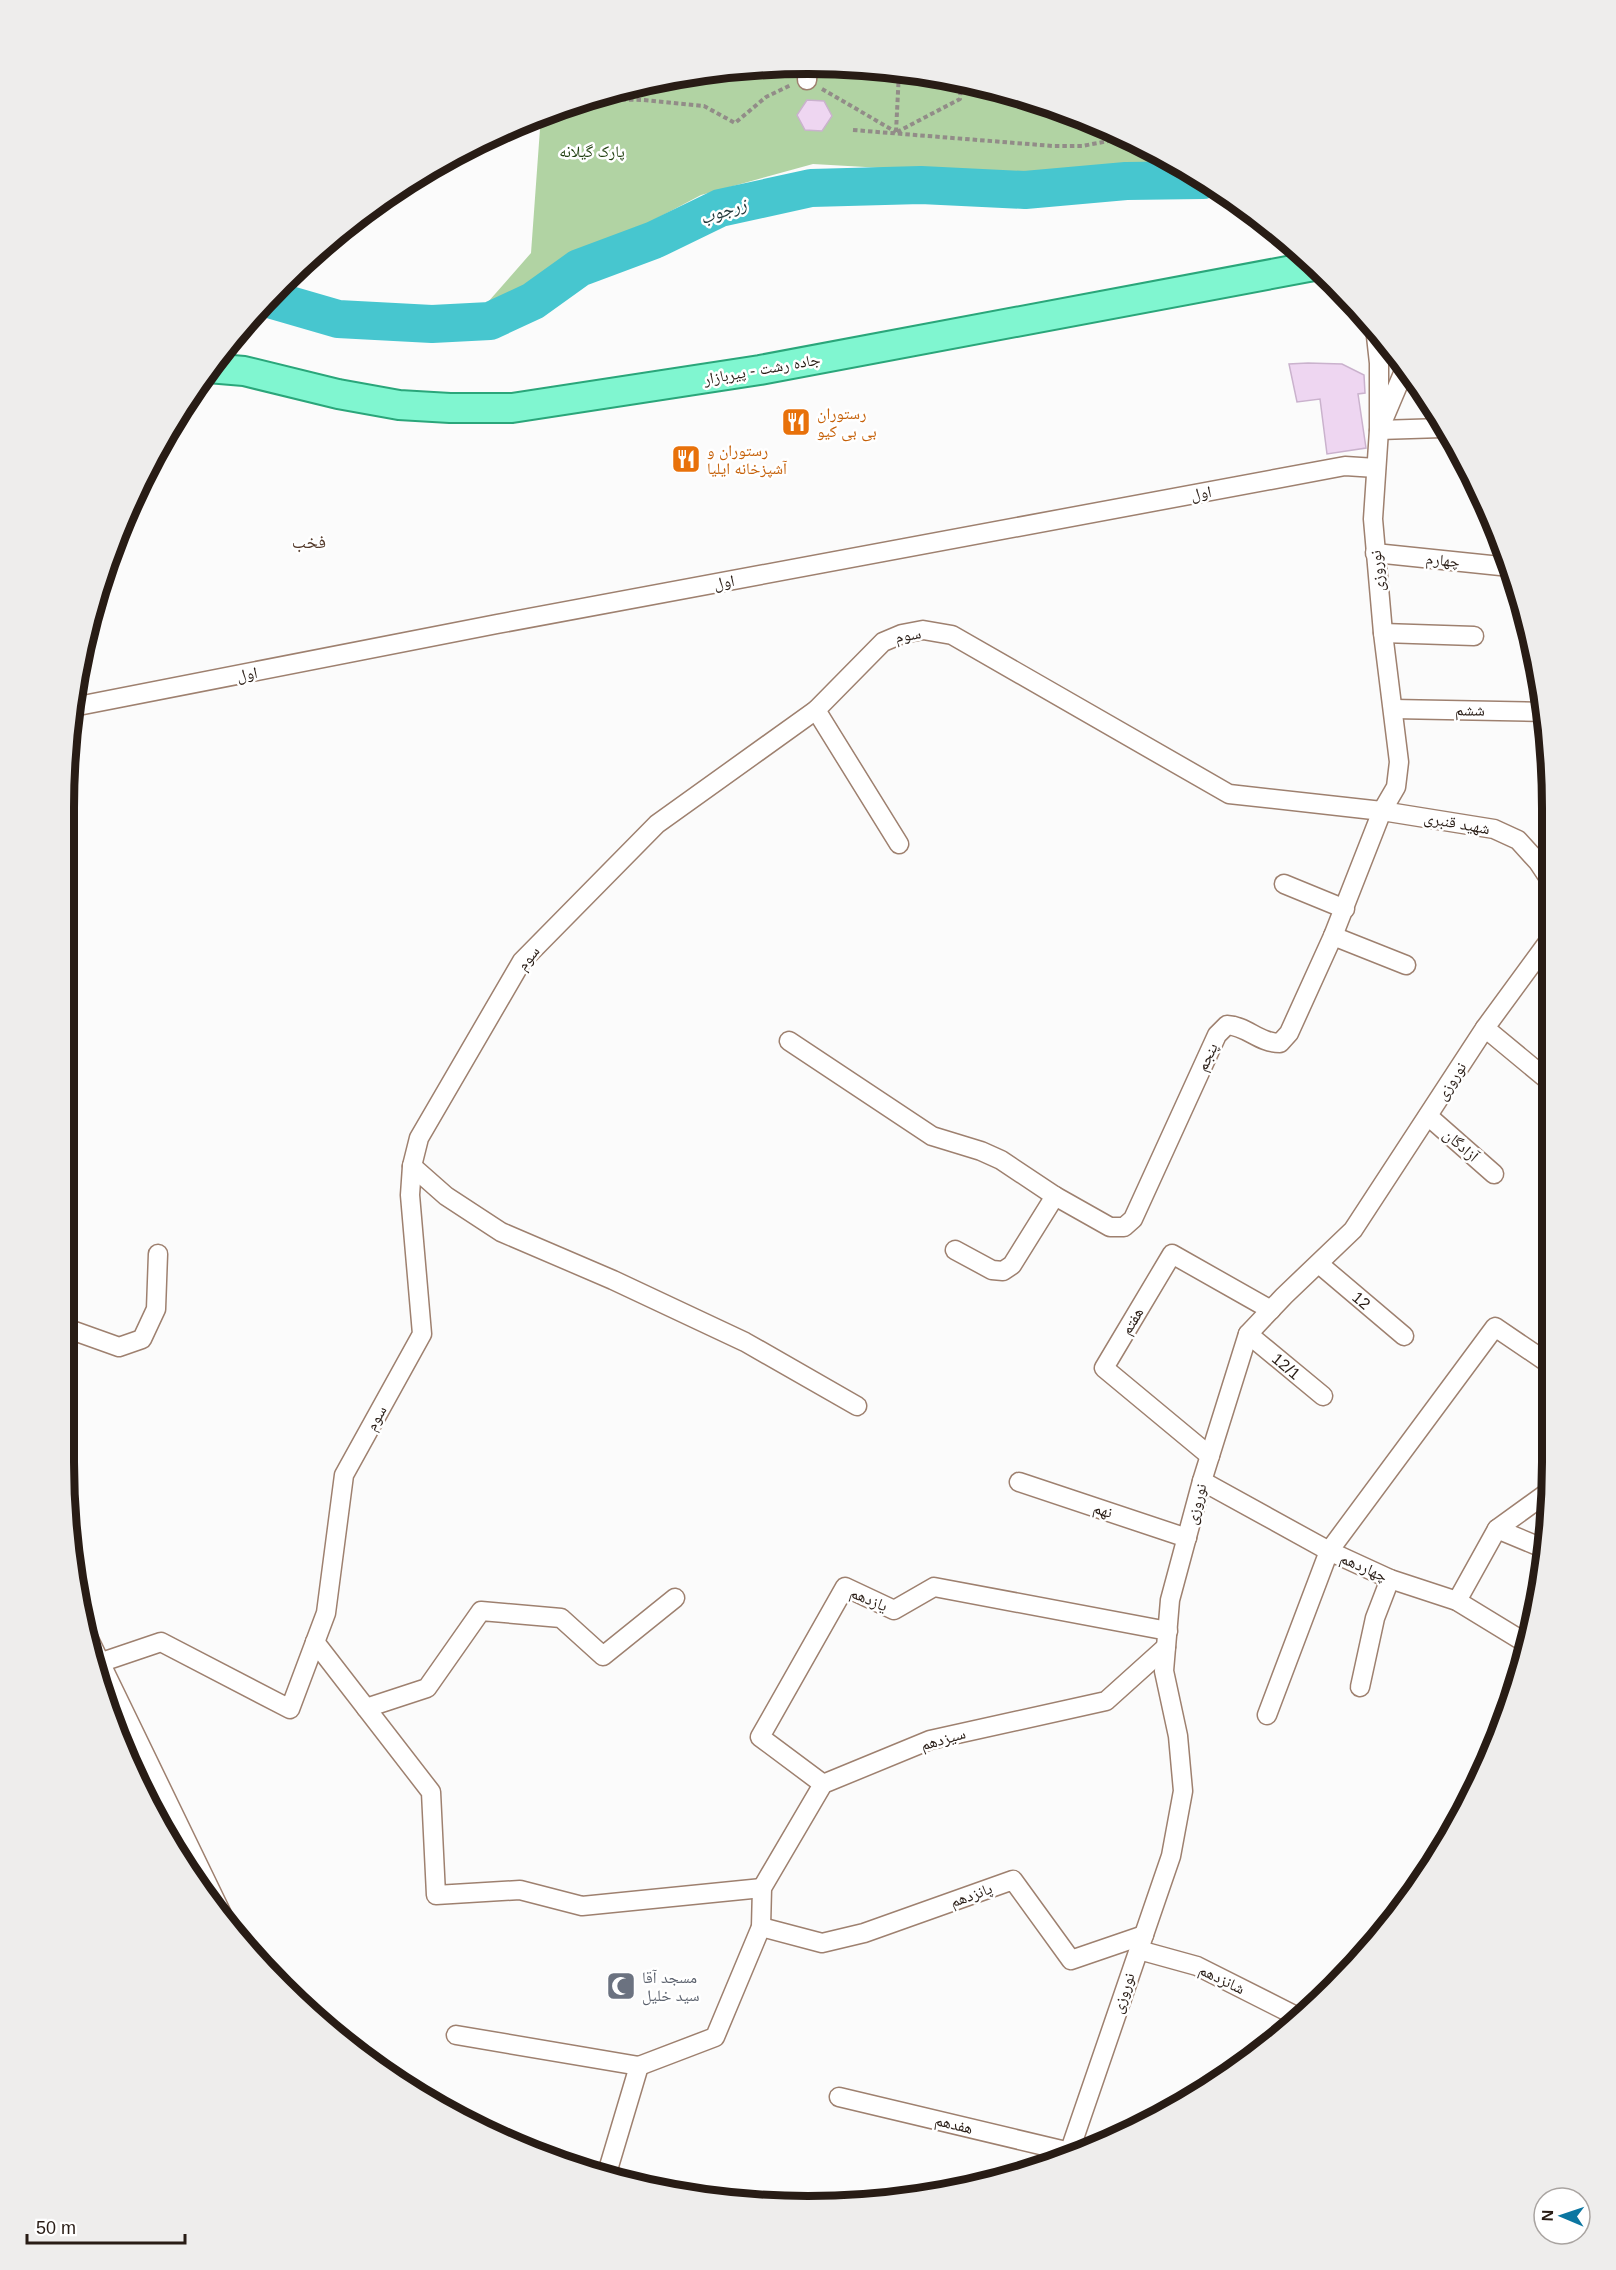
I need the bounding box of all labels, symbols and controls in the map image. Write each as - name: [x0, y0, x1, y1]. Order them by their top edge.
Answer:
- park label: پارک گیلانه: [559, 143, 625, 161]
- water label: زرجوب: [697, 193, 751, 229]
- street label: جاده رشت - پیربازار: [701, 350, 822, 389]
- place label: رستوران بی بی کیو: [817, 405, 877, 442]
- restaurant icon: رستوران بی بی کیو: [780, 406, 812, 438]
- place label: رستوران و آشپزخانه ایلیا: [707, 442, 788, 478]
- restaurant icon: رستوران و آشپزخانه ایلیا: [670, 443, 702, 475]
- street label: اول: [1189, 483, 1213, 505]
- district label: فخب: [292, 532, 326, 553]
- street label: نوروزی: [1367, 549, 1389, 592]
- street label: چهارم: [1425, 550, 1461, 572]
- street label: اول: [712, 572, 736, 594]
- street label: سوم: [894, 624, 923, 648]
- street label: اول: [235, 664, 259, 686]
- street label: ششم: [1455, 701, 1485, 721]
- street label: شهید قنبری: [1422, 809, 1491, 839]
- street label: سوم: [513, 943, 544, 975]
- street label: پنجم: [1193, 1040, 1223, 1075]
- street label: نوروزی: [1433, 1059, 1471, 1104]
- street label: آزادگان: [1439, 1125, 1483, 1167]
- street label: 12: [1349, 1288, 1374, 1312]
- street label: هفتم: [1117, 1304, 1148, 1339]
- street label: 12/1: [1269, 1349, 1304, 1382]
- street label: سوم: [362, 1403, 391, 1434]
- street label: نوروزی: [1182, 1482, 1212, 1527]
- street label: نهم: [1091, 1499, 1115, 1523]
- street label: چهاردهم: [1337, 1549, 1390, 1587]
- street label: یازدهم: [847, 1584, 890, 1616]
- street label: سیزدهم: [919, 1724, 968, 1755]
- street label: پانزدهم: [948, 1879, 995, 1912]
- street label: شانزدهم: [1196, 1961, 1248, 1999]
- place label: مسجد آقا سید خلیل: [642, 1969, 700, 2006]
- mosque icon: مسجد آقا سید خلیل: [605, 1970, 637, 2002]
- street label: نوروزی: [1108, 1971, 1140, 2016]
- street label: هفدهم: [933, 2111, 975, 2139]
- north arrow: [1532, 2186, 1592, 2246]
- scale bar: [27, 2207, 184, 2245]
- text: N: [1539, 2209, 1556, 2222]
- text: 50 m: [36, 2218, 76, 2238]

